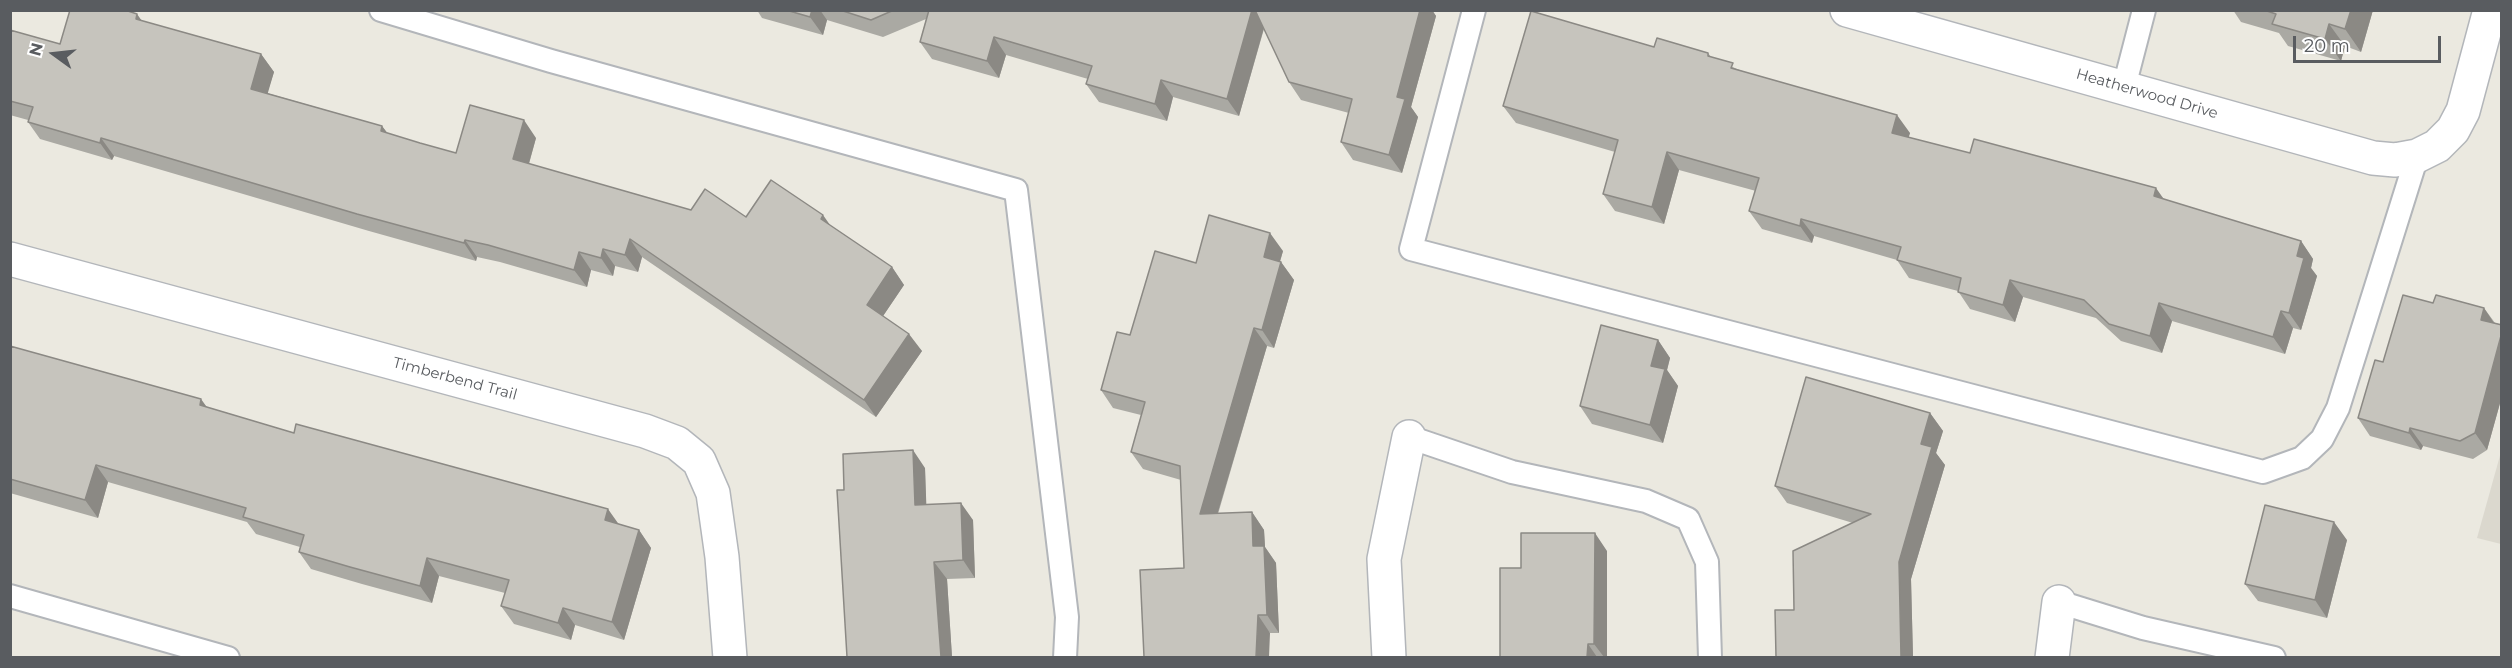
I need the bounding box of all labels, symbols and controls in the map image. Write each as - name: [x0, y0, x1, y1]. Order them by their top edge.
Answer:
- north arrow: [24, 24, 84, 84]
- scale bar: [2296, 24, 2444, 62]
- text: 20 m: [2304, 35, 2350, 57]
- text: N: [25, 41, 47, 58]
- street label: Heatherwood Drive: [2074, 65, 2220, 123]
- street label: Timberbend Trail: [391, 354, 519, 404]

